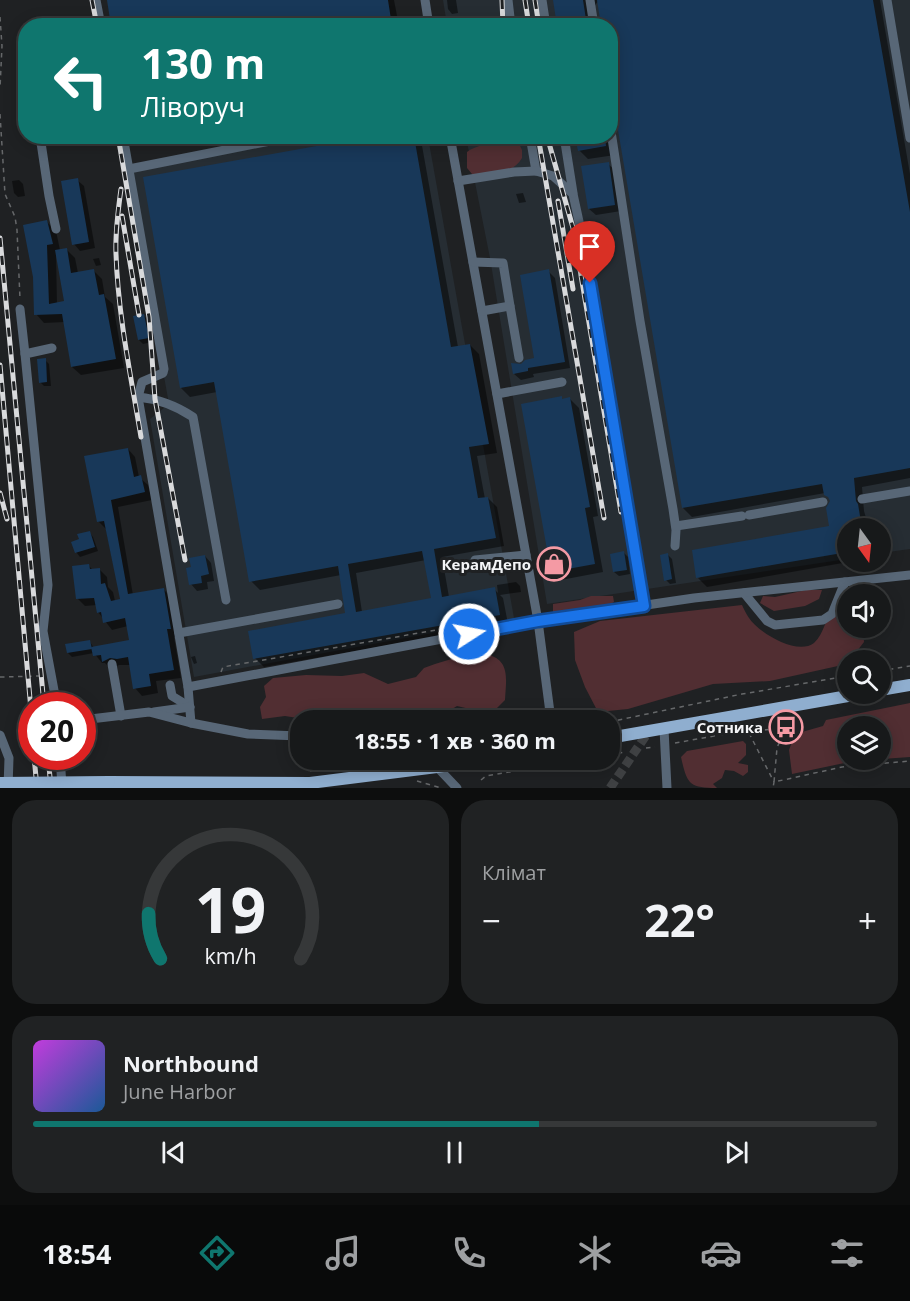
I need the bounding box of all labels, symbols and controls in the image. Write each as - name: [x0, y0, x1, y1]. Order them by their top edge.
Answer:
- text: 130 m: [141, 34, 265, 91]
- icon: left: [42, 42, 120, 120]
- text: Ліворуч: [141, 88, 245, 125]
- pin: [564, 221, 615, 283]
- icon: arrive: [573, 230, 606, 263]
- north arrow: [837, 518, 891, 572]
- map controls: [837, 518, 891, 770]
- shop icon: КерамДепо: [536, 546, 572, 582]
- place label: КерамДепо: [441, 554, 531, 574]
- button: sound: [837, 584, 891, 638]
- position arrow: [437, 602, 501, 666]
- button: search: [837, 650, 891, 704]
- speed limit sign: 20: [18, 692, 96, 770]
- bus stop icon: Сотника: [768, 709, 804, 745]
- button: layers: [837, 716, 891, 770]
- place label: Сотника: [697, 717, 763, 737]
- text: 18:55 · 1 хв · 360 m: [354, 725, 556, 755]
- text: Клімат: [482, 859, 546, 886]
- text: 19: [195, 866, 266, 951]
- text: 22°: [644, 889, 715, 950]
- text: −: [482, 898, 501, 943]
- text: +: [858, 898, 877, 943]
- text: km/h: [204, 941, 257, 970]
- text: Northbound: [123, 1048, 259, 1078]
- text: June Harbor: [123, 1078, 236, 1105]
- icon: previous: [157, 1136, 190, 1169]
- icon: pause: [438, 1136, 471, 1169]
- icon: next: [720, 1136, 753, 1169]
- icon: directions: [196, 1232, 238, 1274]
- icon: music: [322, 1232, 364, 1274]
- icon: phone: [448, 1232, 490, 1274]
- icon: climate: [574, 1232, 616, 1274]
- icon: car: [700, 1232, 742, 1274]
- icon: filters: [826, 1232, 868, 1274]
- text: 18:54: [42, 1235, 111, 1272]

